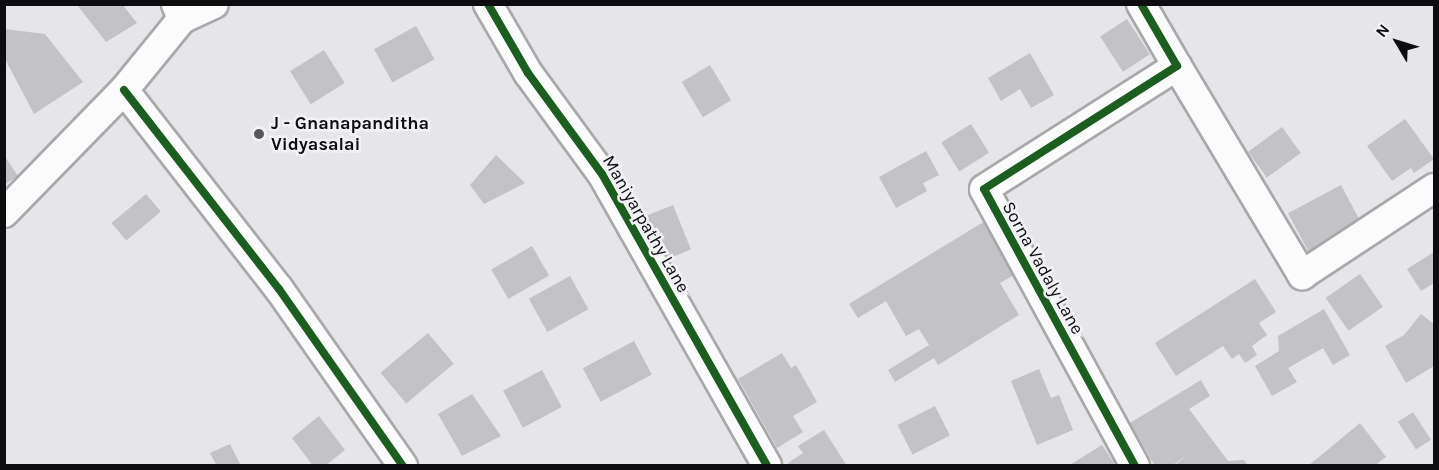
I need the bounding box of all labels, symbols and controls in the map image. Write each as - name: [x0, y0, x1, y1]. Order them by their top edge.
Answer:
- north arrow: [1367, 12, 1427, 72]
- text: N: [1371, 20, 1393, 41]
- place label: J - Gnanapanditha Vidyasalai: [271, 113, 429, 156]
- marker: J - Gnanapanditha Vidyasalai: [252, 127, 266, 141]
- street label: Maniyarpathy Lane: [598, 151, 694, 297]
- street label: Sorna Vadaly Lane: [998, 198, 1088, 338]

